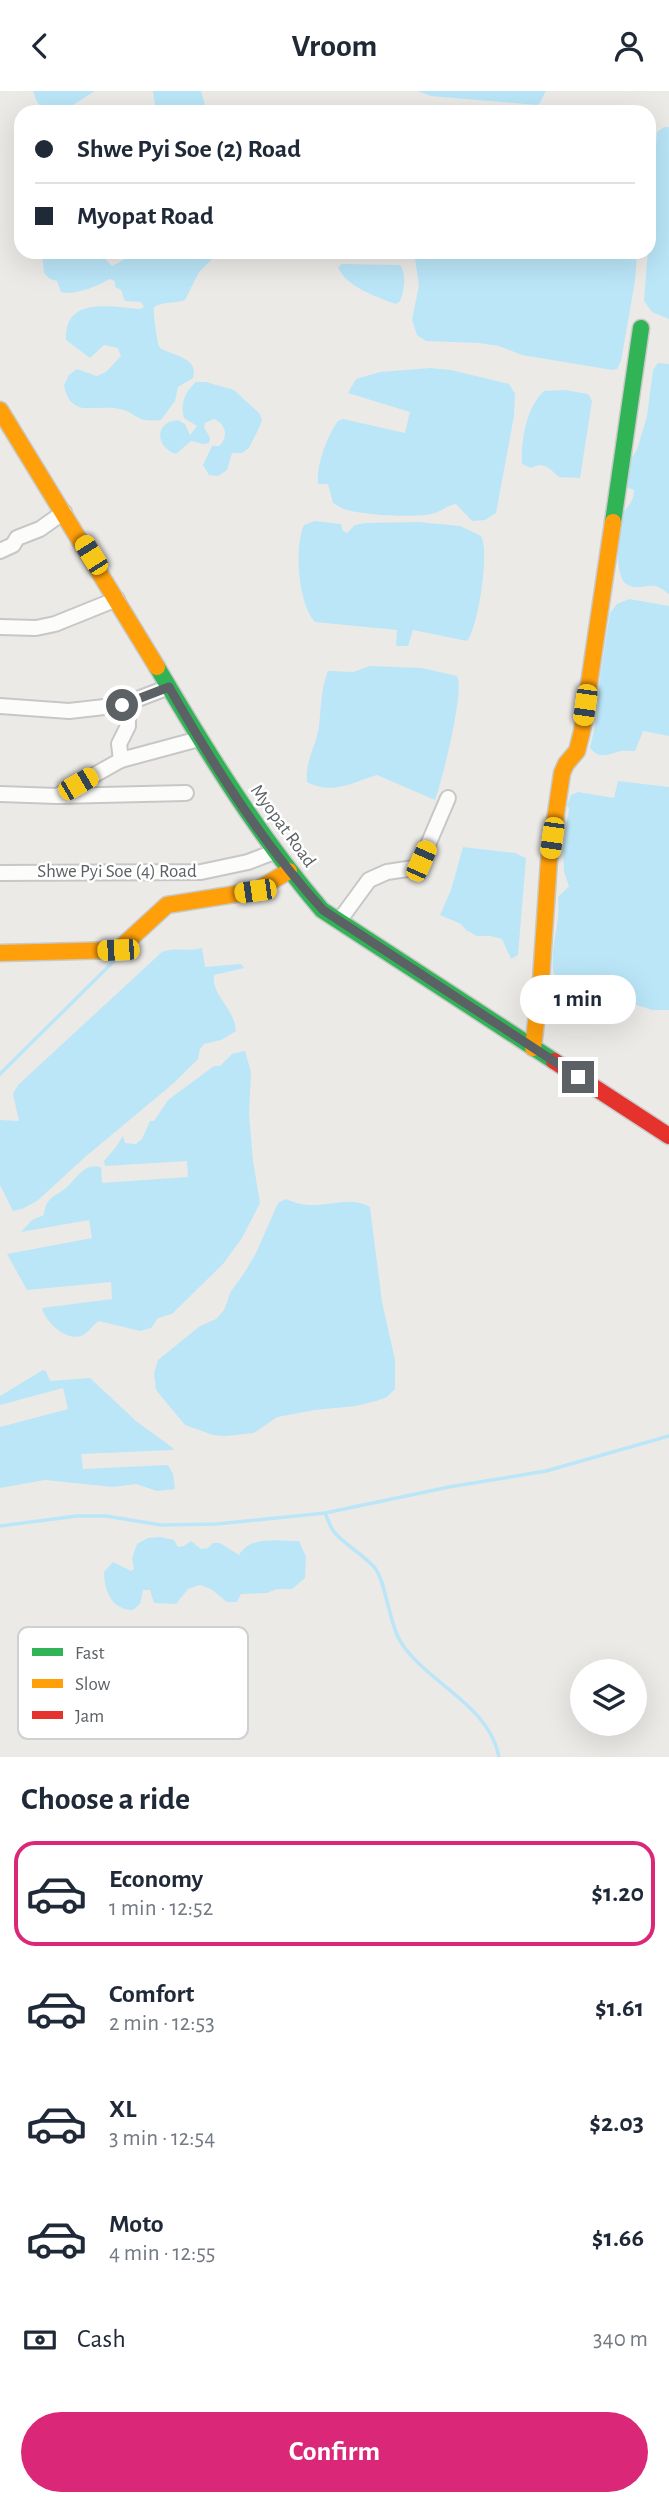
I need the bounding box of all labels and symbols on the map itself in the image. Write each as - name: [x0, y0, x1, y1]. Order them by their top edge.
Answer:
- car: [71, 532, 112, 578]
- car: [572, 683, 599, 727]
- route start: [106, 689, 138, 721]
- car: [55, 764, 102, 804]
- street label: Myopat Road: [247, 781, 319, 871]
- car: [539, 816, 566, 860]
- car: [403, 838, 440, 884]
- street label: Shwe Pyi Soe (4) Road: [37, 862, 197, 881]
- car: [233, 878, 278, 904]
- car: [97, 939, 140, 961]
- callout: 1 min: [520, 975, 636, 1025]
- route end: [562, 1061, 594, 1093]
- legend: [18, 1627, 248, 1739]
- text: Fast: [75, 1644, 105, 1663]
- text: Slow: [75, 1675, 111, 1694]
- text: Jam: [75, 1707, 104, 1726]

